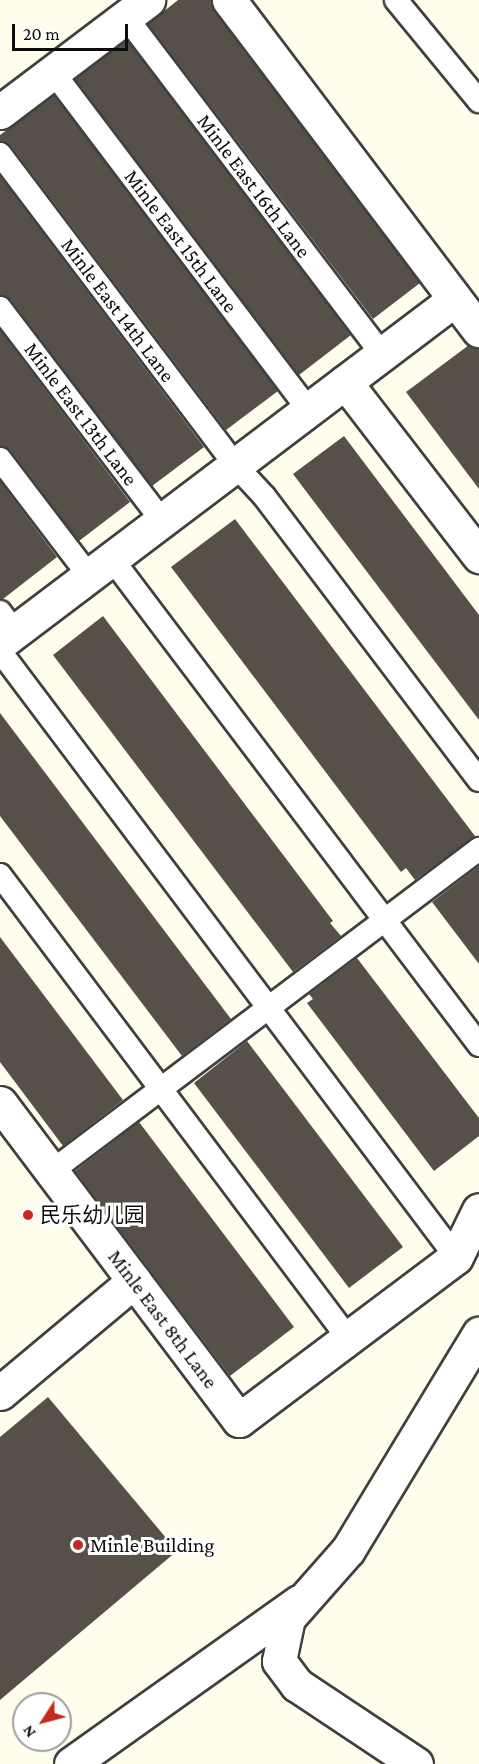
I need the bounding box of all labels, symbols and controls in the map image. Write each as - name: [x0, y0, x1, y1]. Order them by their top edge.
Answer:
- scale bar: [15, 12, 130, 50]
- text: 20 m: [23, 24, 60, 44]
- street label: Minle East 16th Lane: [192, 109, 316, 263]
- street label: Minle East 15th Lane: [119, 164, 243, 318]
- street label: Minle East 14th Lane: [56, 233, 180, 387]
- street label: Minle East 13th Lane: [19, 337, 143, 491]
- place label: 民乐幼儿园: [40, 1202, 145, 1228]
- marker: 民乐幼儿园: [21, 1208, 35, 1222]
- street label: Minle East 8th Lane: [103, 1245, 223, 1393]
- place label: Minle Building: [90, 1532, 215, 1558]
- marker: Minle Building: [71, 1538, 85, 1552]
- north arrow: [12, 1692, 72, 1752]
- text: N: [19, 1722, 39, 1741]

